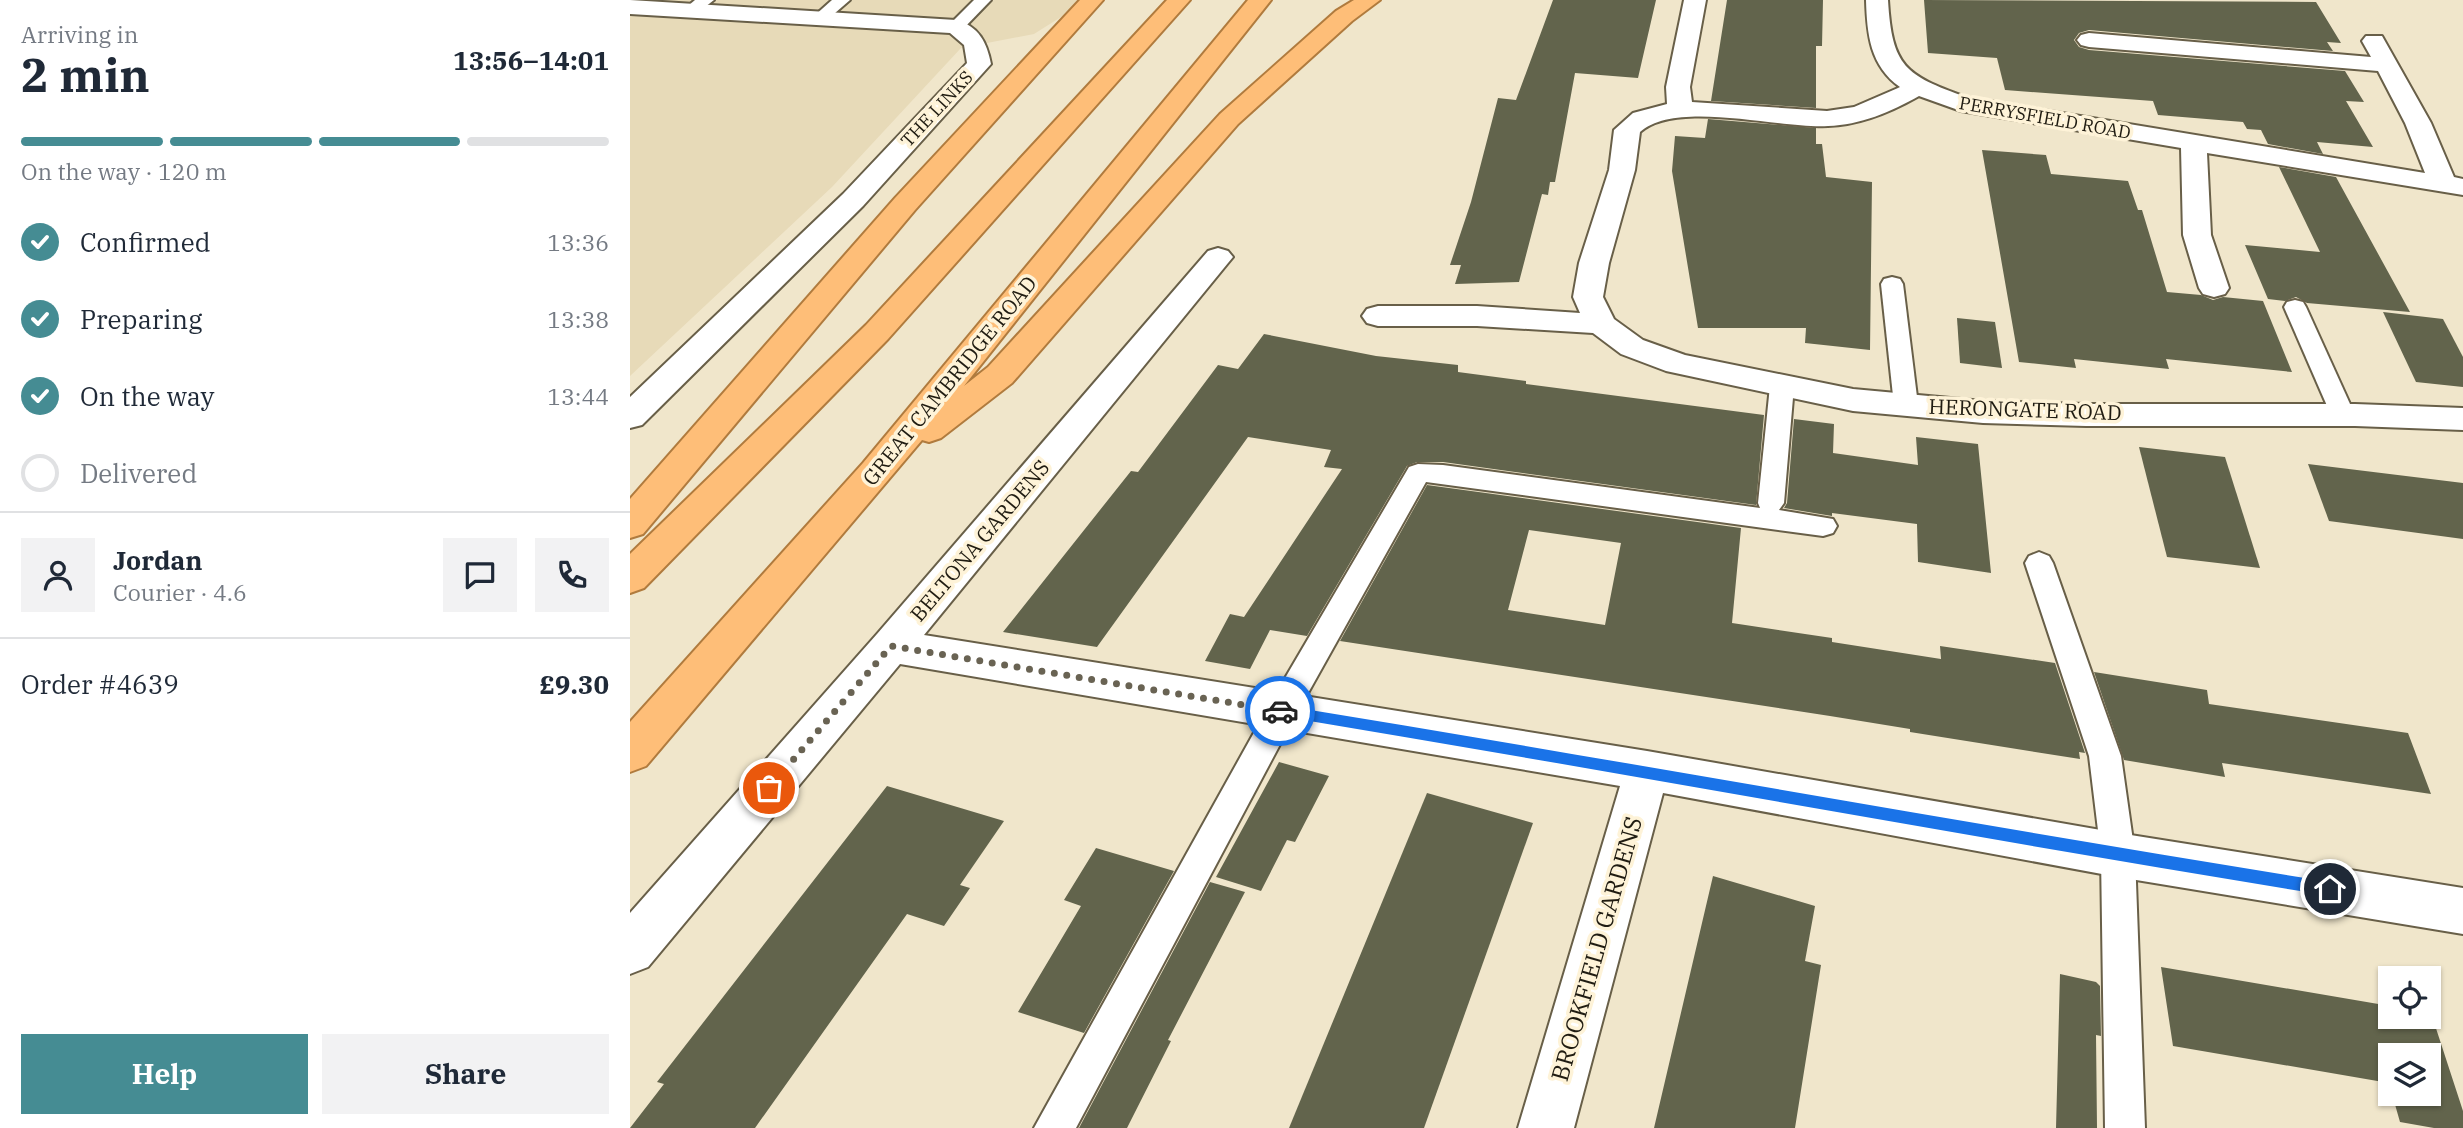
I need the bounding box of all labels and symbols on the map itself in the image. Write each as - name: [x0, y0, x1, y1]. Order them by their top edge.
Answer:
- street label: THE LINKS: [896, 66, 978, 152]
- street label: PERRYSFIELD ROAD: [1957, 91, 2133, 144]
- street label: GREAT CAMBRIDGE ROAD: [856, 270, 1043, 491]
- street label: HERONGATE ROAD: [1928, 392, 2122, 426]
- street label: BELTONA GARDENS: [903, 454, 1055, 627]
- courier: [1245, 676, 1315, 746]
- pin: [739, 758, 799, 818]
- street label: BROOKFIELD GARDENS: [1543, 813, 1649, 1085]
- pin: [2300, 859, 2360, 919]

